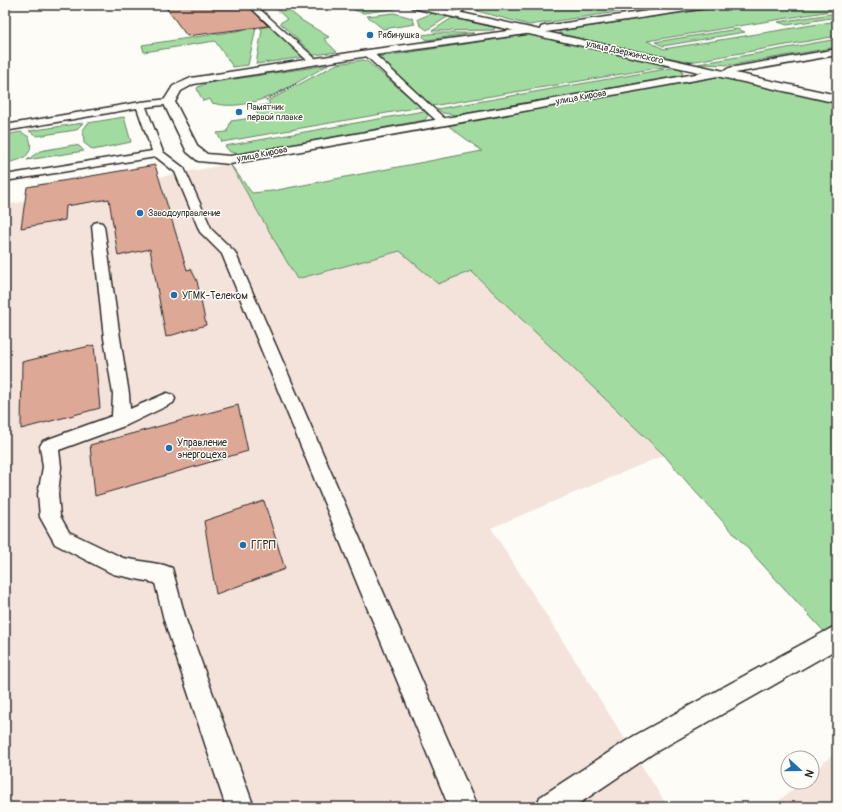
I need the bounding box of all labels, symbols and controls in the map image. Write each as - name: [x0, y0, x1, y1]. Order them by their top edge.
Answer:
- marker: Рябинушка: [365, 30, 375, 40]
- place label: Рябинушка: [378, 30, 419, 41]
- street label: улица Дзержинского: [584, 38, 665, 67]
- street label: улица Кирова: [554, 88, 607, 108]
- place label: Памятник первой плавке: [247, 102, 303, 123]
- marker: Памятник первой плавке: [234, 107, 244, 117]
- street label: улица Кирова: [235, 144, 288, 165]
- marker: Заводоуправление: [135, 208, 145, 218]
- place label: Заводоуправление: [148, 208, 221, 219]
- marker: УГМК-Телеком: [169, 290, 179, 300]
- place label: УГМК-Телеком: [182, 290, 248, 302]
- place label: Управление энергоцеха: [177, 437, 227, 461]
- marker: Управление энергоцеха: [164, 443, 174, 453]
- place label: ГГРП: [251, 538, 276, 553]
- marker: ГГРП: [238, 540, 248, 550]
- north arrow: [780, 750, 820, 790]
- text: N: [801, 768, 816, 780]

